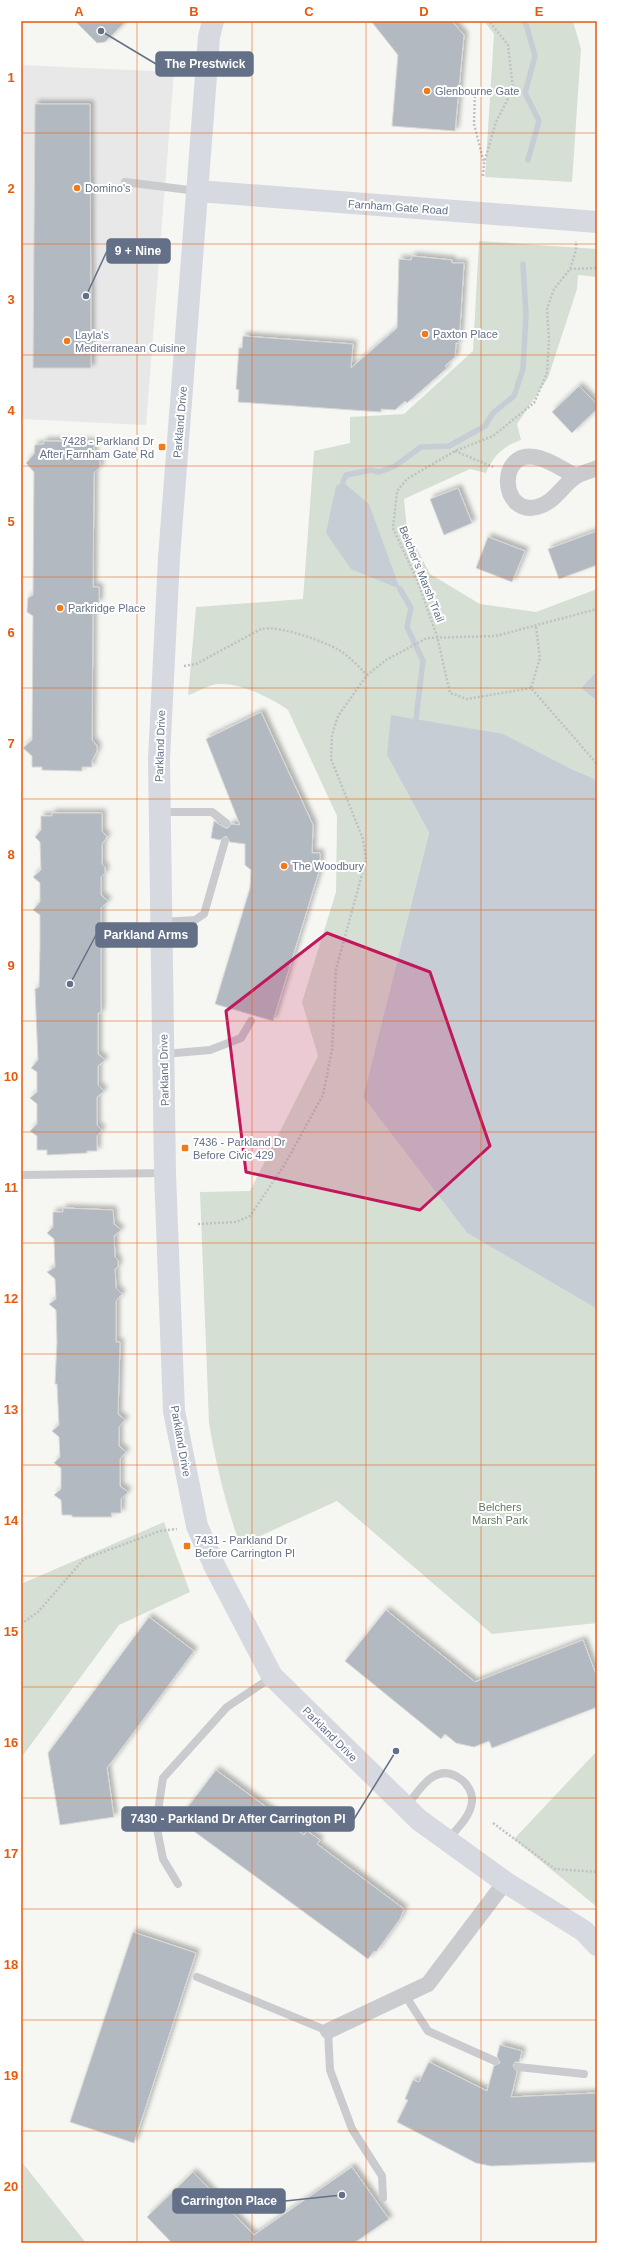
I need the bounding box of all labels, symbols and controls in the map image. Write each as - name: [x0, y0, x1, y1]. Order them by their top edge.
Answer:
- text: A: [74, 4, 84, 19]
- text: B: [189, 4, 199, 19]
- text: C: [304, 4, 314, 19]
- text: D: [419, 4, 429, 19]
- text: E: [535, 4, 544, 19]
- callout: The Prestwick: [156, 52, 253, 76]
- text: The Prestwick: [165, 57, 246, 71]
- text: 1: [7, 70, 15, 85]
- place label: Glenbourne Gate: [435, 85, 519, 97]
- marker: Glenbourne Gate: [422, 86, 432, 96]
- text: 2: [7, 181, 15, 196]
- place label: Domino's: [85, 182, 131, 194]
- marker: Domino's: [72, 183, 82, 193]
- street label: Farnham Gate Road: [348, 198, 448, 216]
- callout: 9 + Nine: [107, 239, 170, 263]
- text: 9 + Nine: [115, 244, 162, 258]
- text: 3: [7, 292, 15, 307]
- place label: Paxton Place: [433, 328, 498, 340]
- place label: Layla's Mediterranean Cuisine: [75, 329, 186, 354]
- marker: Paxton Place: [420, 329, 430, 339]
- marker: Layla's Mediterranean Cuisine: [62, 336, 72, 346]
- street label: Parkland Drive: [171, 386, 189, 458]
- text: 4: [7, 403, 15, 418]
- place label: 7428 - Parkland Dr After Farnham Gate Rd: [40, 435, 154, 460]
- marker: 7428 - Parkland Dr After Farnham Gate Rd: [157, 442, 167, 452]
- text: 5: [7, 514, 15, 529]
- street label: Belcher's Marsh Trail: [397, 524, 447, 624]
- place label: Parkridge Place: [68, 602, 146, 614]
- marker: Parkridge Place: [55, 603, 65, 613]
- text: 6: [7, 625, 15, 640]
- street label: Parkland Drive: [153, 710, 167, 782]
- text: 7: [7, 736, 15, 751]
- text: 8: [7, 847, 15, 862]
- place label: The Woodbury: [292, 860, 364, 872]
- marker: The Woodbury: [279, 861, 289, 871]
- callout: Parkland Arms: [96, 923, 197, 947]
- text: Parkland Arms: [104, 928, 188, 942]
- text: 9: [7, 958, 15, 973]
- street label: Parkland Drive: [157, 1034, 171, 1106]
- text: 10: [4, 1069, 18, 1084]
- place label: 7436 - Parkland Dr Before Civic 429: [193, 1136, 286, 1161]
- marker: 7436 - Parkland Dr Before Civic 429: [180, 1143, 190, 1153]
- text: 11: [4, 1180, 18, 1195]
- text: 12: [4, 1291, 18, 1306]
- text: 13: [4, 1402, 18, 1417]
- street label: Parkland Drive: [169, 1404, 193, 1478]
- park label: Belchers Marsh Park: [472, 1501, 529, 1526]
- text: 14: [4, 1513, 19, 1528]
- place label: 7431 - Parkland Dr Before Carrington Pl: [195, 1534, 295, 1559]
- marker: 7431 - Parkland Dr Before Carrington Pl: [182, 1541, 192, 1551]
- text: 15: [4, 1624, 18, 1639]
- street label: Parkland Drive: [300, 1704, 360, 1764]
- text: 16: [4, 1735, 18, 1750]
- callout: 7430 - Parkland Dr After Carrington Pl: [122, 1807, 354, 1831]
- text: 7430 - Parkland Dr After Carrington Pl: [131, 1812, 345, 1826]
- text: 17: [4, 1846, 18, 1861]
- text: 18: [4, 1957, 18, 1972]
- text: 19: [4, 2068, 18, 2083]
- text: 20: [4, 2179, 18, 2194]
- callout: Carrington Place: [173, 2189, 285, 2213]
- text: Carrington Place: [181, 2194, 277, 2208]

